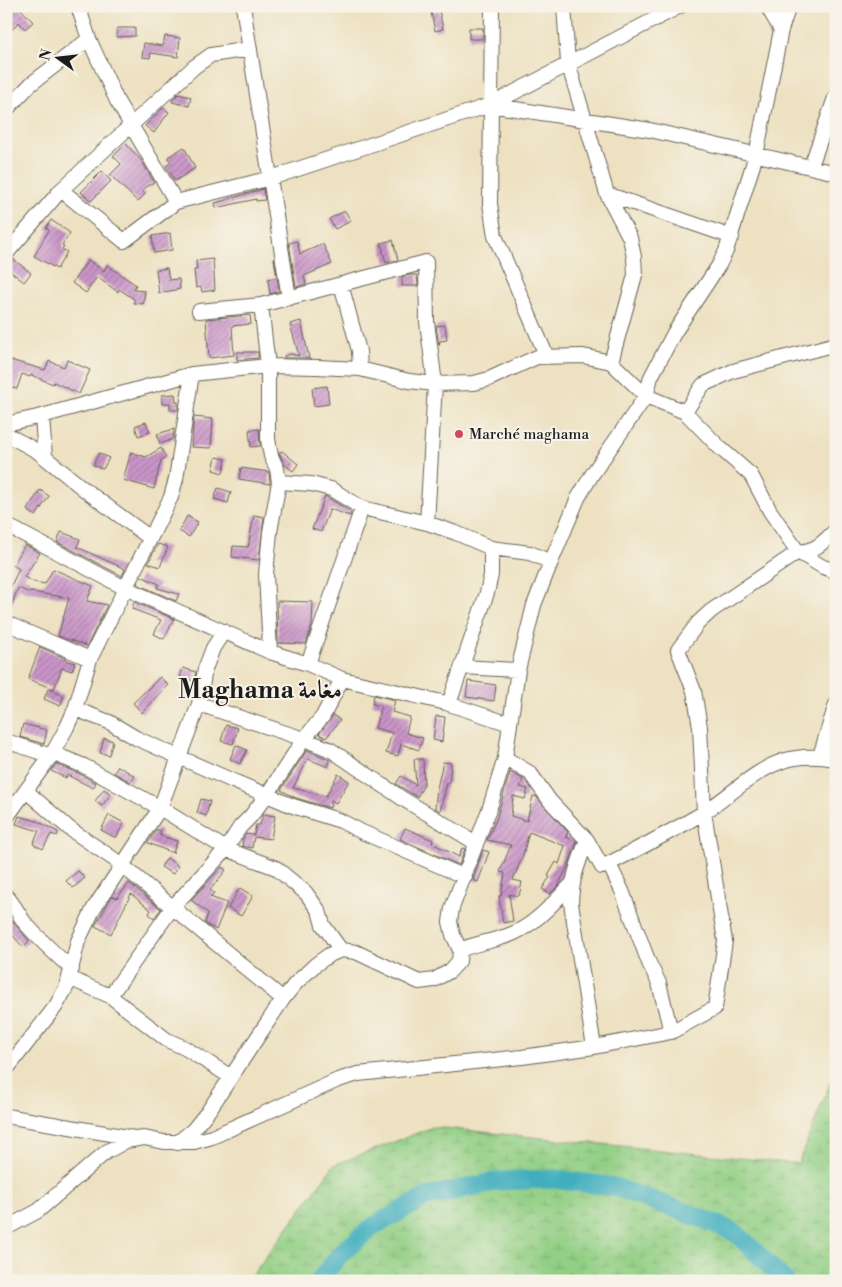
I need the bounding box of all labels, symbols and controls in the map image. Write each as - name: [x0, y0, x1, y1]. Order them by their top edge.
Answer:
- north arrow: [32, 32, 82, 82]
- text: N: [36, 47, 57, 63]
- place label: Marché maghama: [469, 425, 589, 444]
- marker: Marché maghama: [453, 428, 465, 440]
- district label: Maghama مغامة: [178, 675, 342, 706]

